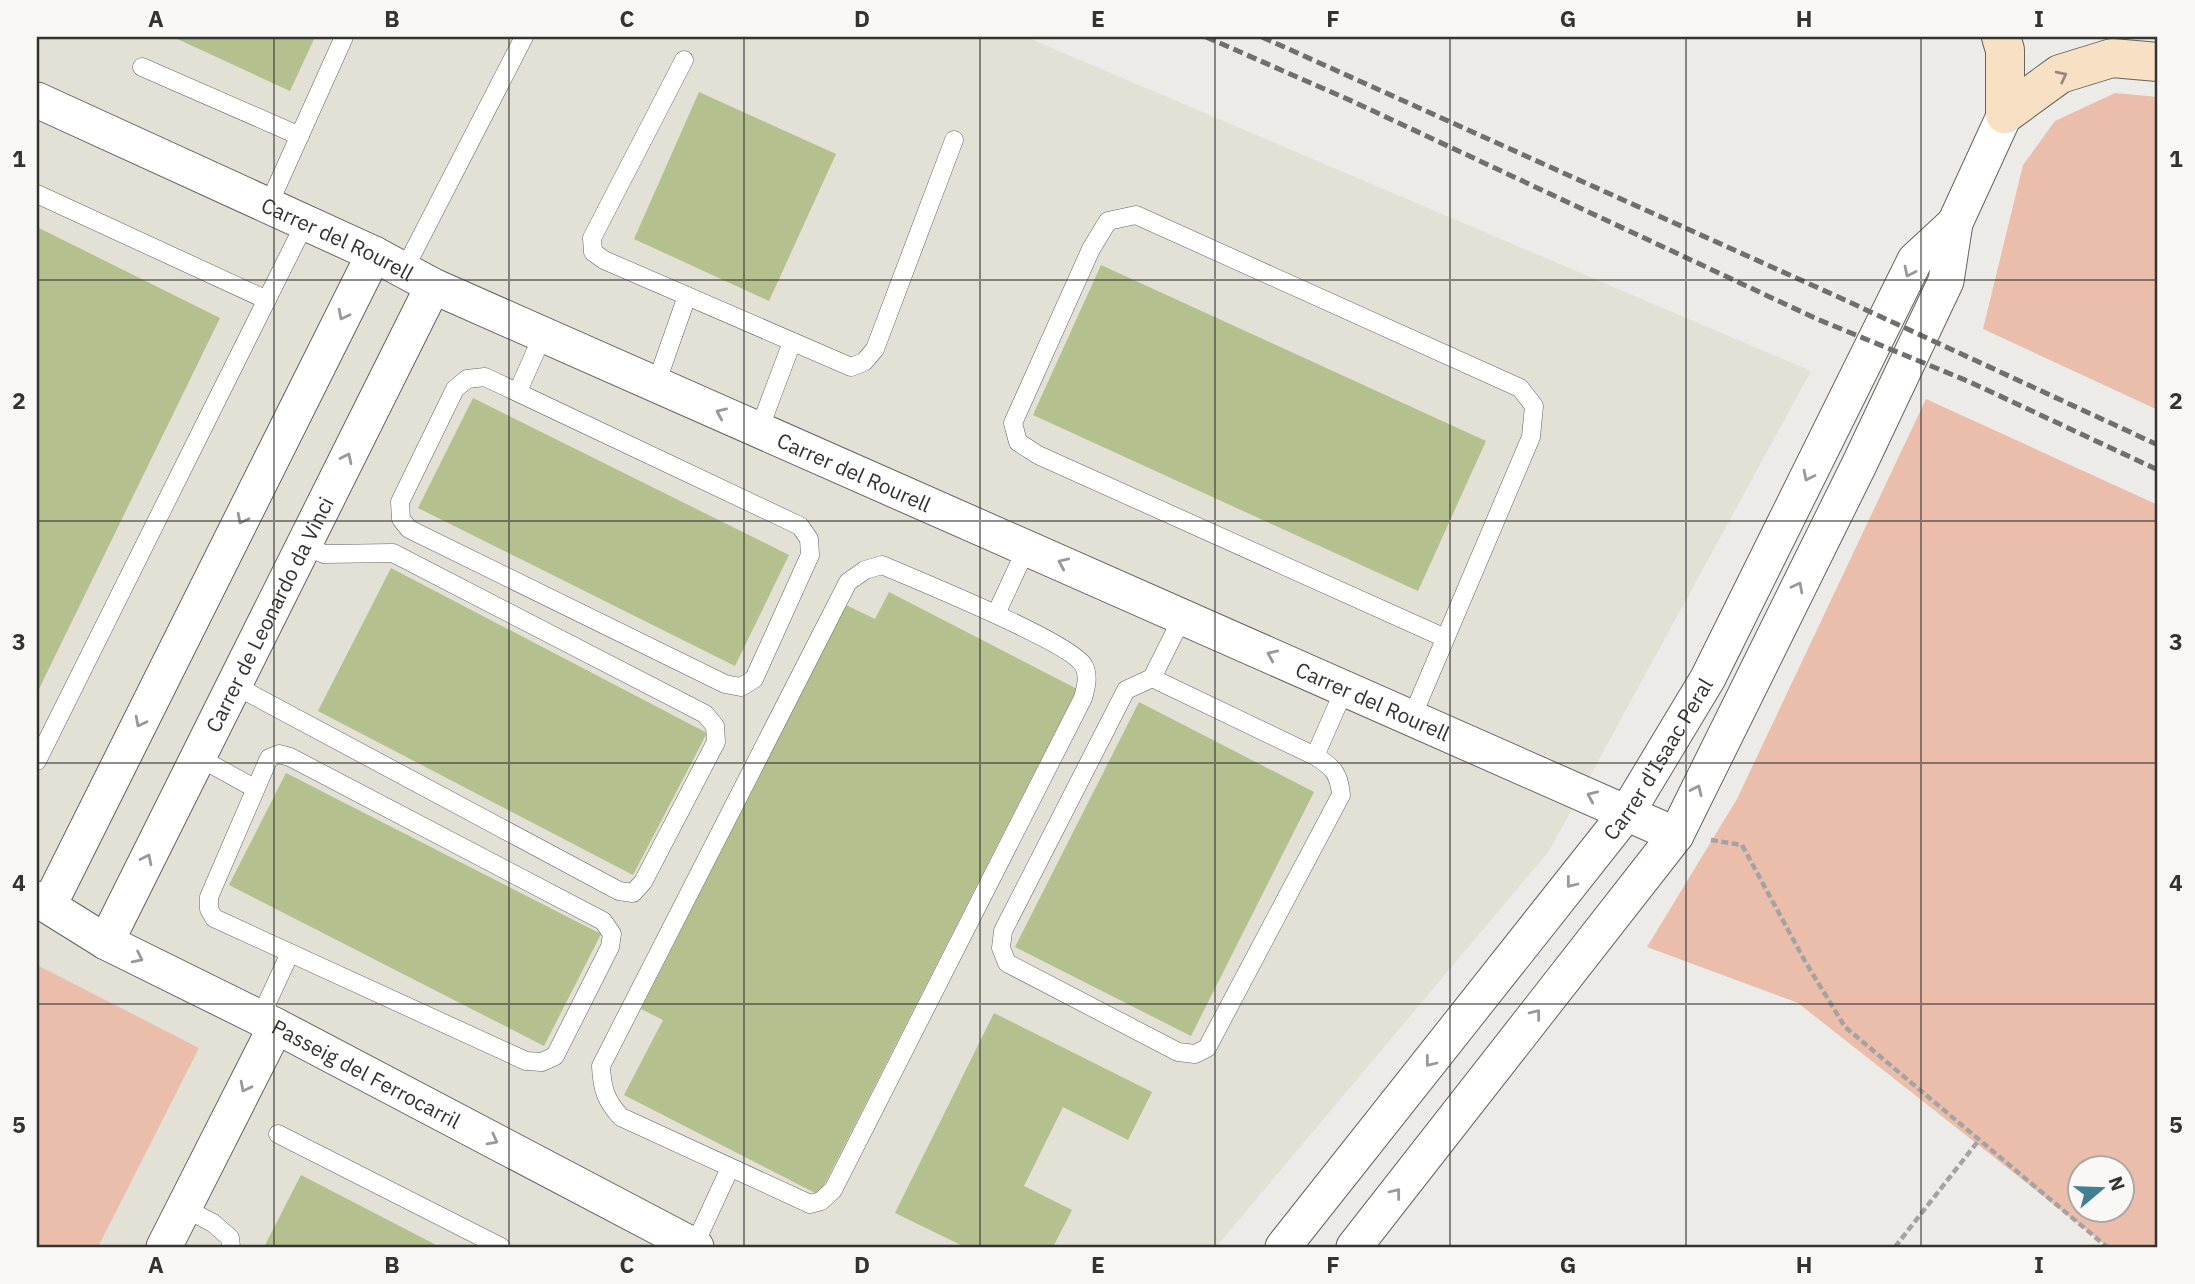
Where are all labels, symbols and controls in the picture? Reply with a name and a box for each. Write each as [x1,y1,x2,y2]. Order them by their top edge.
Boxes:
text: A [148,3,164,33]
text: B [384,3,400,33]
text: C [620,3,635,33]
text: D [854,3,870,33]
text: E [1091,3,1105,33]
text: F [1326,3,1340,33]
text: G [1560,3,1576,33]
text: H [1796,3,1812,33]
text: I [2034,3,2044,33]
one-way arrow [2055,70,2067,84]
text: 1 [12,143,26,173]
text: 1 [2169,143,2183,173]
street label: Carrer del Rourell [257,190,419,287]
one-way arrow [1904,265,1918,277]
one-way arrow [338,308,352,320]
text: 2 [12,385,26,415]
text: 2 [2169,385,2183,415]
one-way arrow [715,407,728,421]
street label: Carrer del Rourell [773,426,936,518]
one-way arrow [339,453,353,465]
one-way arrow [1802,469,1816,481]
street label: Carrer de Leonardo da Vinci [199,492,340,737]
one-way arrow [236,512,250,524]
one-way arrow [1058,557,1071,571]
one-way arrow [1790,581,1803,594]
text: 3 [12,626,26,656]
text: 3 [2169,626,2183,656]
one-way arrow [1266,649,1279,663]
street label: Carrer del Rourell [1291,655,1454,747]
street label: Carrer d'Isaac Peral [1597,672,1719,846]
one-way arrow [134,715,148,727]
one-way arrow [1689,785,1703,798]
one-way arrow [1587,790,1599,804]
one-way arrow [139,854,153,866]
text: 4 [12,867,26,897]
text: 4 [2169,867,2183,897]
one-way arrow [1566,876,1579,888]
one-way arrow [131,949,143,963]
one-way arrow [1528,1009,1541,1022]
street label: Passeig del Ferrocarril [267,1012,466,1135]
one-way arrow [1425,1054,1438,1066]
one-way arrow [239,1079,253,1092]
text: 5 [12,1109,26,1139]
text: 5 [2169,1109,2183,1139]
one-way arrow [486,1132,498,1145]
north arrow [2066,1154,2136,1224]
text: N [2103,1173,2131,1194]
one-way arrow [1388,1189,1401,1201]
text: A [148,1249,164,1279]
text: B [384,1249,400,1279]
text: C [620,1249,635,1279]
text: D [854,1249,870,1279]
text: E [1091,1249,1105,1279]
text: F [1326,1249,1340,1279]
text: G [1560,1249,1576,1279]
text: H [1796,1249,1812,1279]
text: I [2034,1249,2044,1279]

